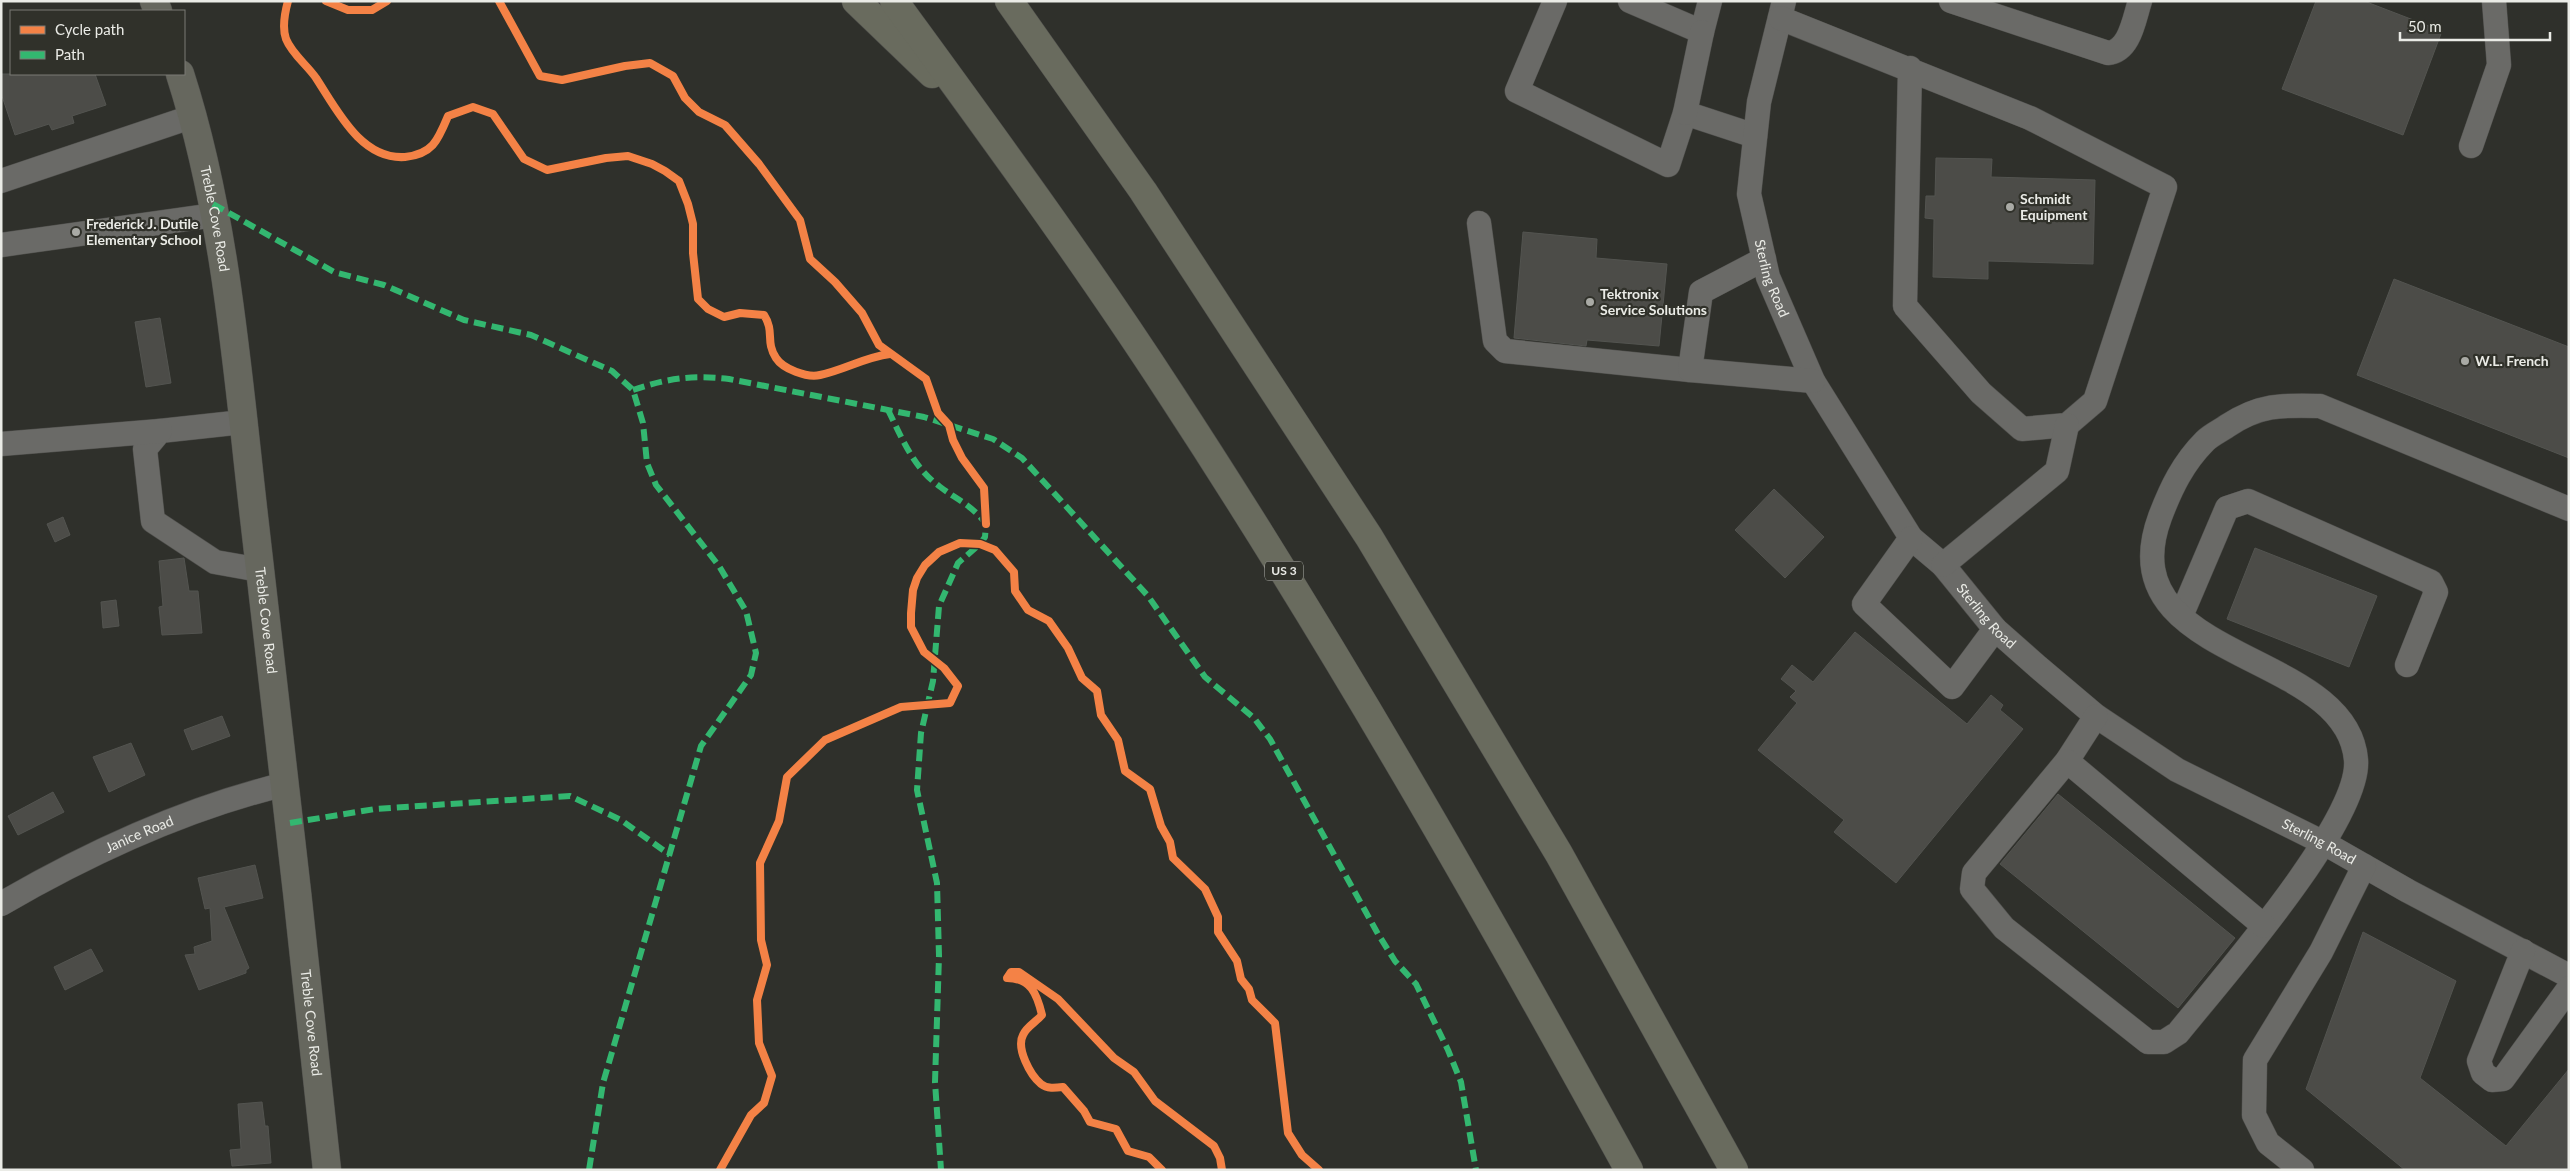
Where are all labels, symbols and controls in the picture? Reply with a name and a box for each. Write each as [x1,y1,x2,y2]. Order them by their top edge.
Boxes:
legend [10,10,185,75]
scale bar [2400,10,2550,42]
text: 50 m [2408,17,2442,35]
text: Cycle path [55,20,124,38]
text: Path [55,45,85,63]
street label: Treble Cove Road [197,164,233,273]
place label: Schmidt Equipment [2020,190,2088,223]
marker: Schmidt Equipment [2004,201,2016,213]
place label: Frederick J. Dutile Elementary School [86,215,202,248]
marker: Frederick J. Dutile Elementary School [70,226,82,238]
street label: Sterling Road [1752,238,1793,320]
place label: Tektronix Service Solutions [1600,285,1707,318]
marker: Tektronix Service Solutions [1584,296,1596,308]
place label: W.L. French [2475,352,2549,369]
marker: W.L. French [2459,355,2471,367]
road number: US 3 [1265,562,1303,580]
street label: Treble Cove Road [252,566,281,675]
street label: Sterling Road [1953,580,2020,652]
street label: Janice Road [102,812,176,856]
street label: Sterling Road [2279,815,2359,867]
street label: Treble Cove Road [298,968,326,1077]

